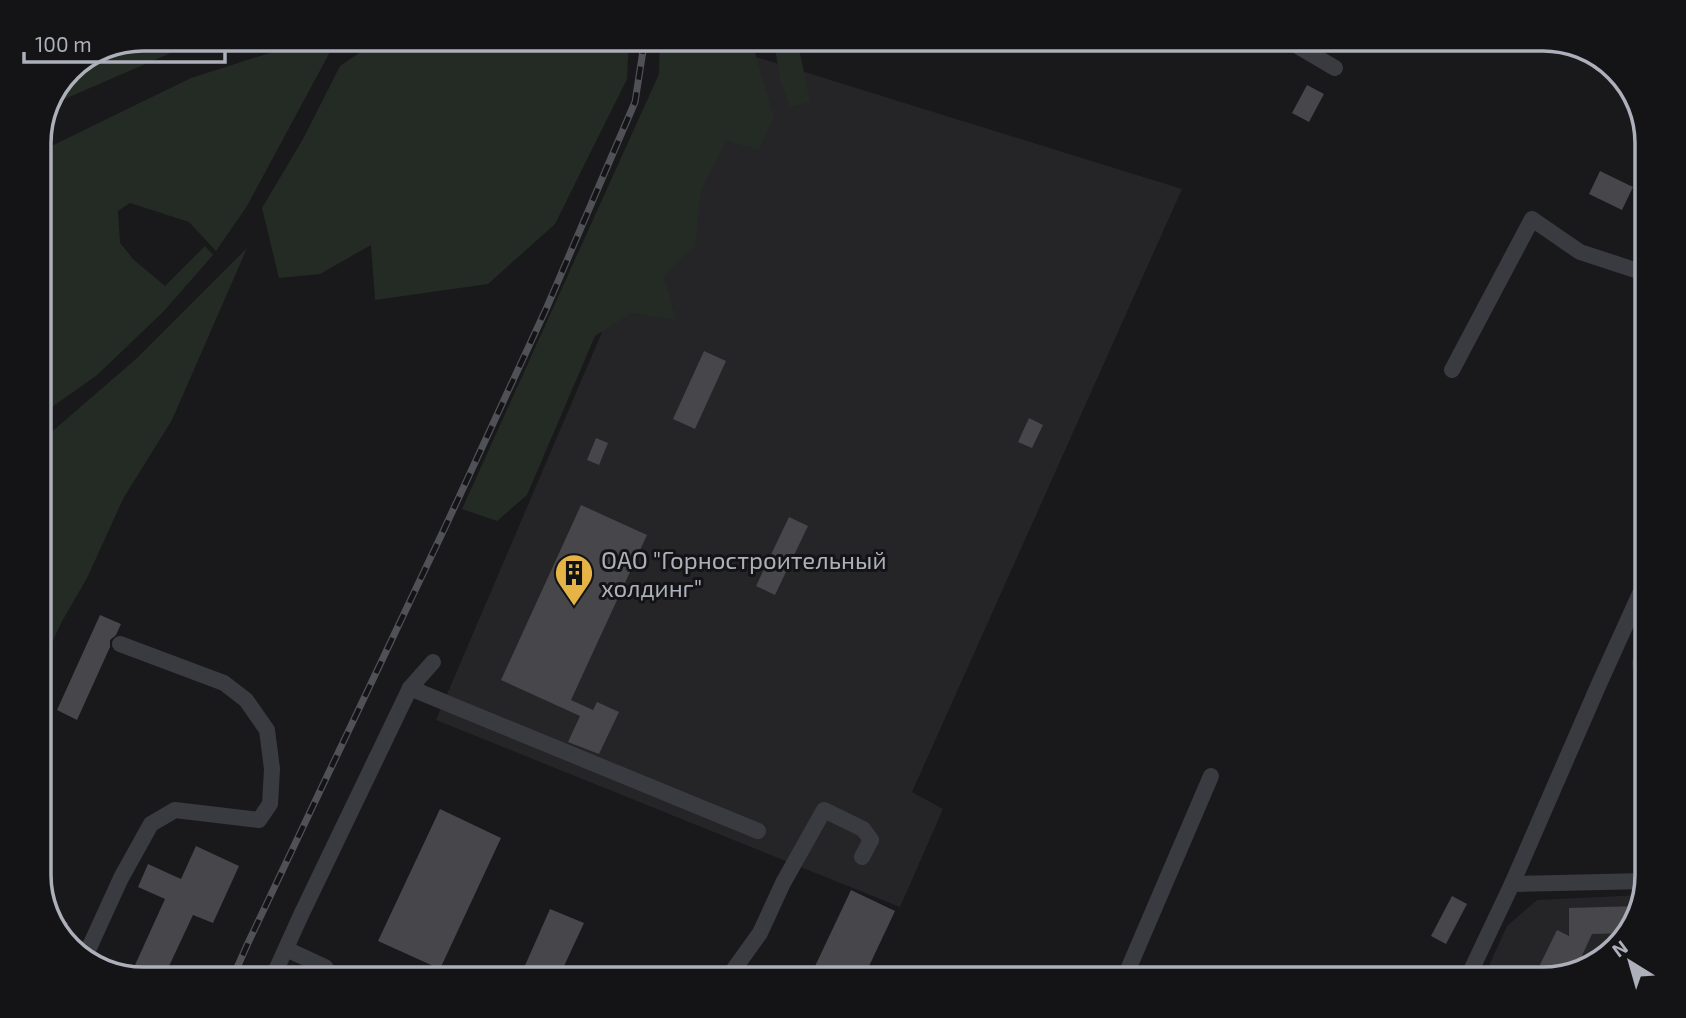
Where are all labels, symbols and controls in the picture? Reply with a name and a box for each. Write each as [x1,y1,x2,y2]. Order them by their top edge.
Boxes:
scale bar [24,21,226,65]
text: 100 m [35,31,92,56]
place label: ОАО "Горностроительный холдинг" [601,545,886,602]
building icon: ОАО "Горностроительный холдинг" [553,552,595,607]
north arrow [1595,927,1665,997]
text: N [1607,935,1632,961]

